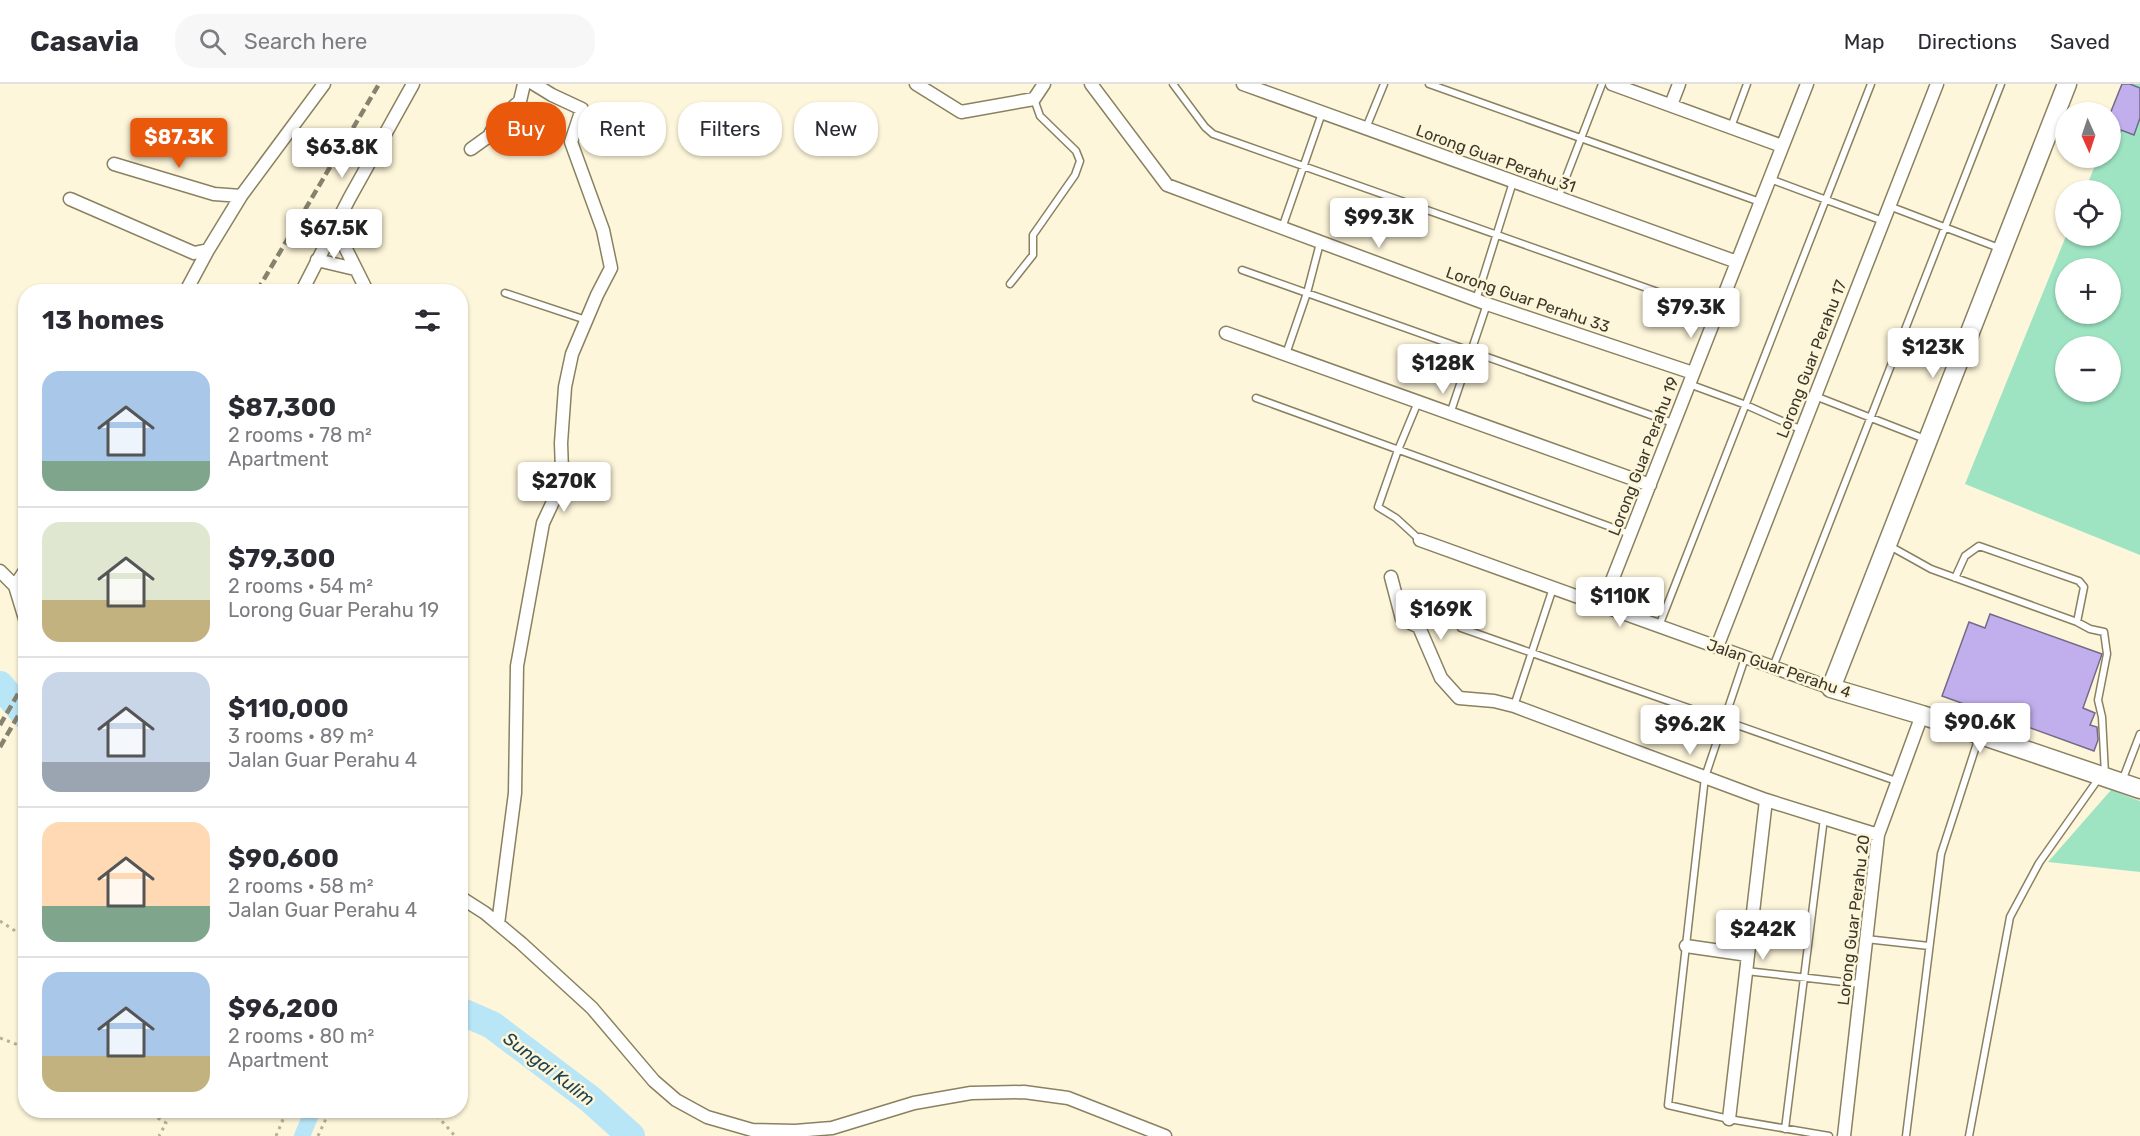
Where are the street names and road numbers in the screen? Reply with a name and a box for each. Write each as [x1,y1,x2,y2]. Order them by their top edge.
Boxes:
street label: Lorong Guar Perahu 31 [1413,121,1578,196]
street label: Lorong Guar Perahu 33 [1444,263,1612,336]
street label: Lorong Guar Perahu 17 [1773,278,1850,441]
street label: Lorong Guar Perahu 19 [1604,374,1683,538]
street label: Jalan Guar Perahu 4 [1704,635,1854,702]
street label: Lorong Guar Perahu 20 [1834,834,1873,1007]

